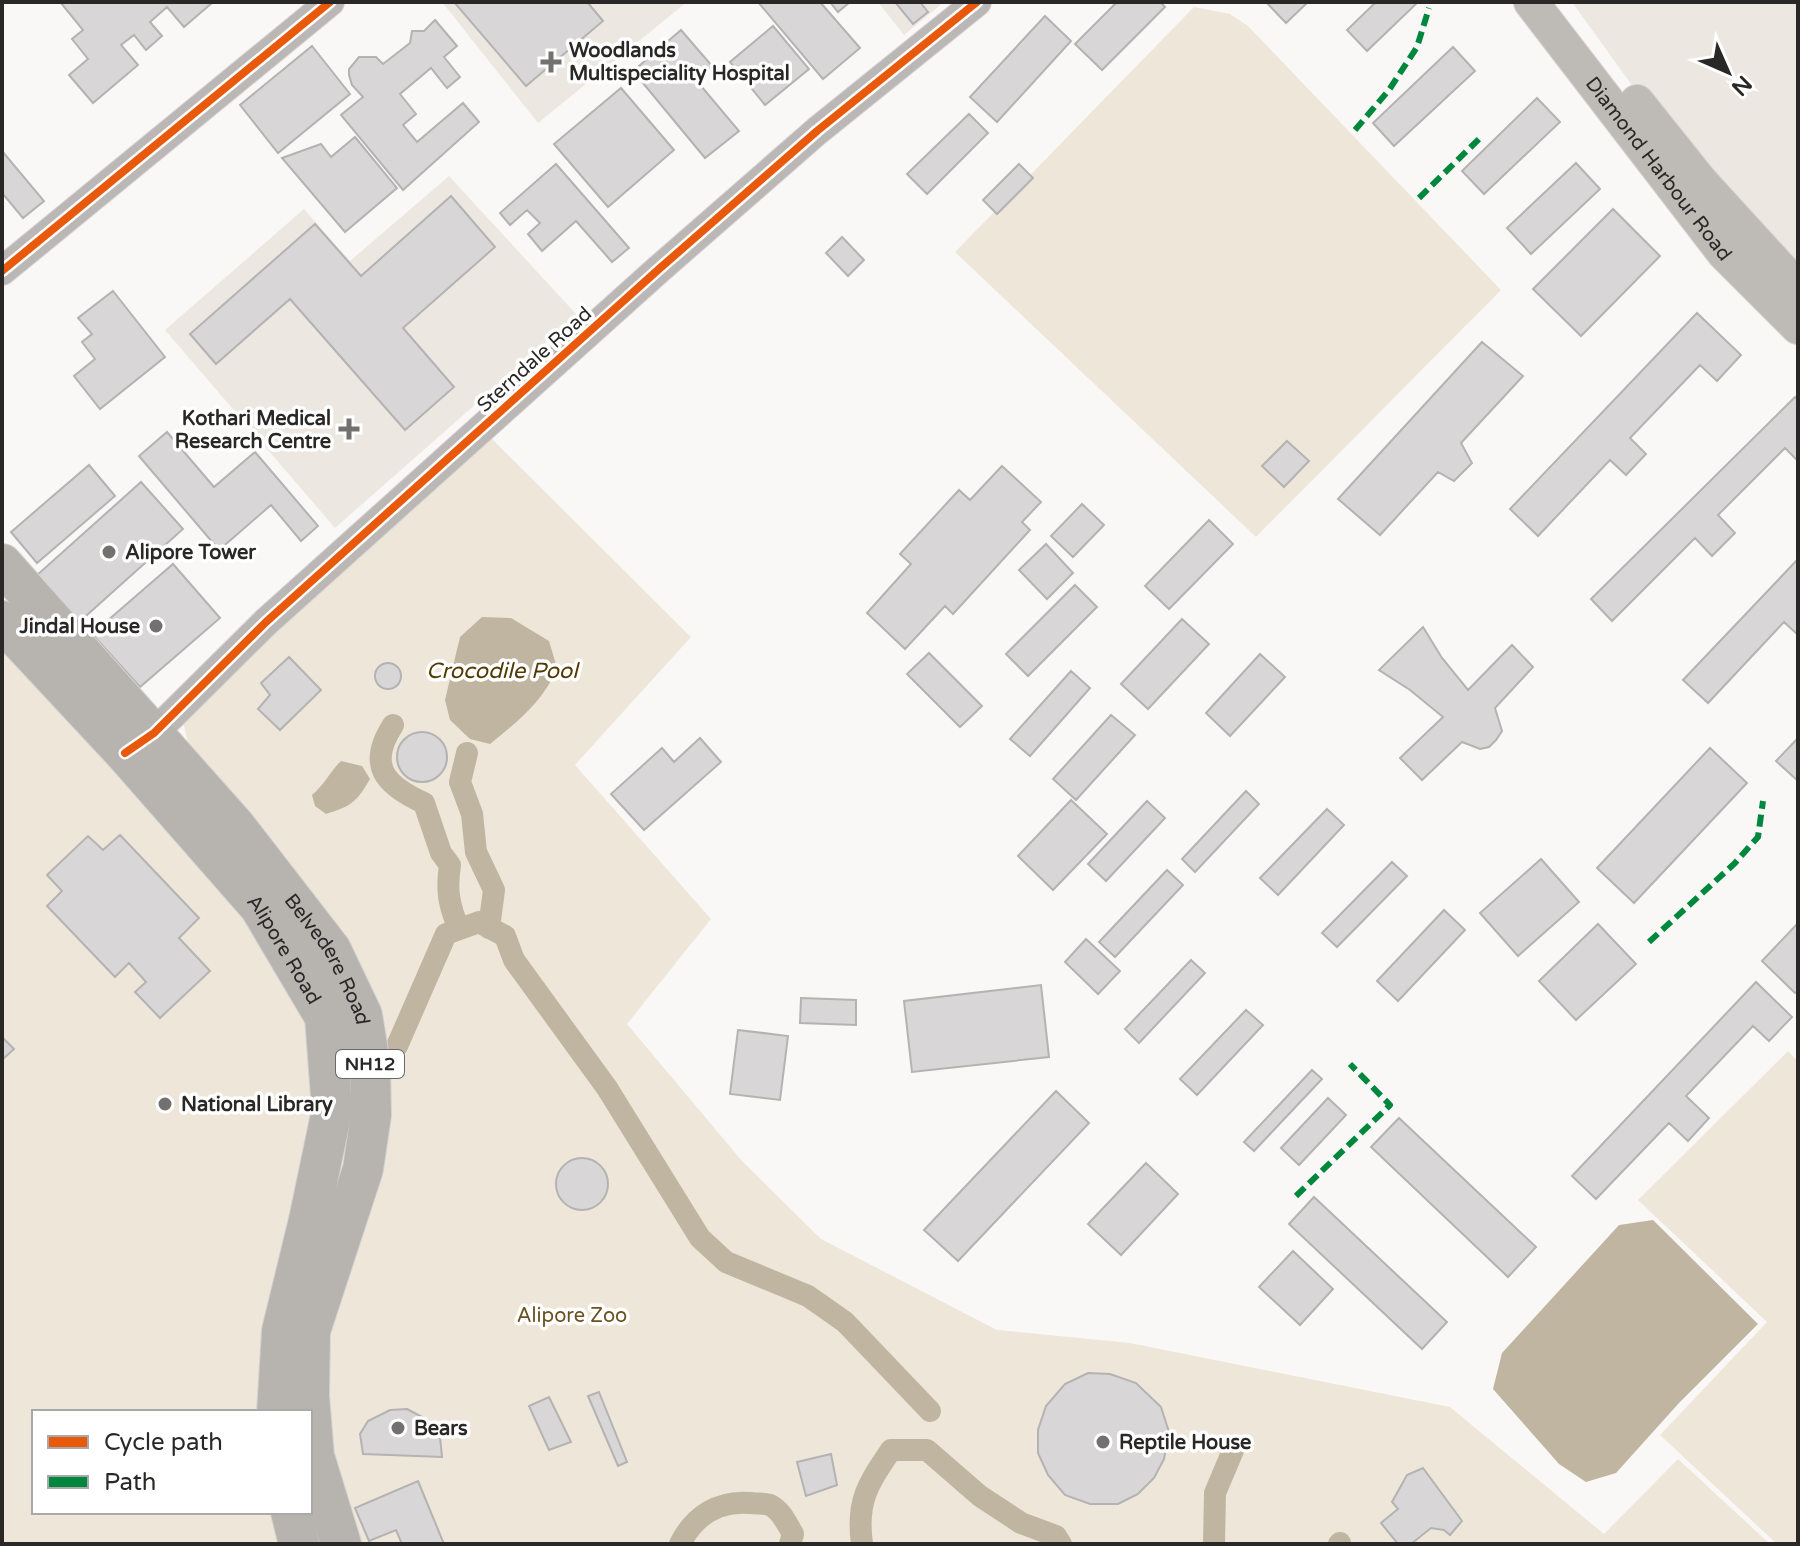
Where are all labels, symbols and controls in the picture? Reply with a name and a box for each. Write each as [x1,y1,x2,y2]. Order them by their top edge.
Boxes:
north arrow [1688,32,1768,112]
place label: Woodlands Multispeciality Hospital [569,39,790,86]
marker: Woodlands Multispeciality Hospital [540,51,562,73]
text: N [1726,70,1757,101]
street label: Diamond Harbour Road [1580,72,1737,266]
street label: Sterndale Road [472,302,597,418]
place label: Kothari Medical Research Centre [175,407,331,454]
marker: Kothari Medical Research Centre [338,418,360,440]
place label: Alipore Tower [125,541,256,565]
marker: Alipore Tower [100,543,118,561]
place label: Jindal House [18,615,140,639]
marker: Jindal House [147,617,165,635]
water label: Crocodile Pool [426,658,580,684]
street label: Belvedere Road [279,889,374,1027]
street label: Alipore Road [242,890,326,1009]
road number: NH12 [336,1050,404,1078]
place label: National Library [181,1093,333,1117]
marker: National Library [156,1095,174,1113]
park label: Alipore Zoo [517,1304,627,1328]
legend [32,1410,312,1514]
place label: Bears [414,1417,468,1441]
marker: Bears [389,1419,407,1437]
text: Cycle path [104,1428,223,1457]
place label: Reptile House [1119,1431,1251,1455]
marker: Reptile House [1094,1433,1112,1451]
text: Path [104,1468,157,1497]

